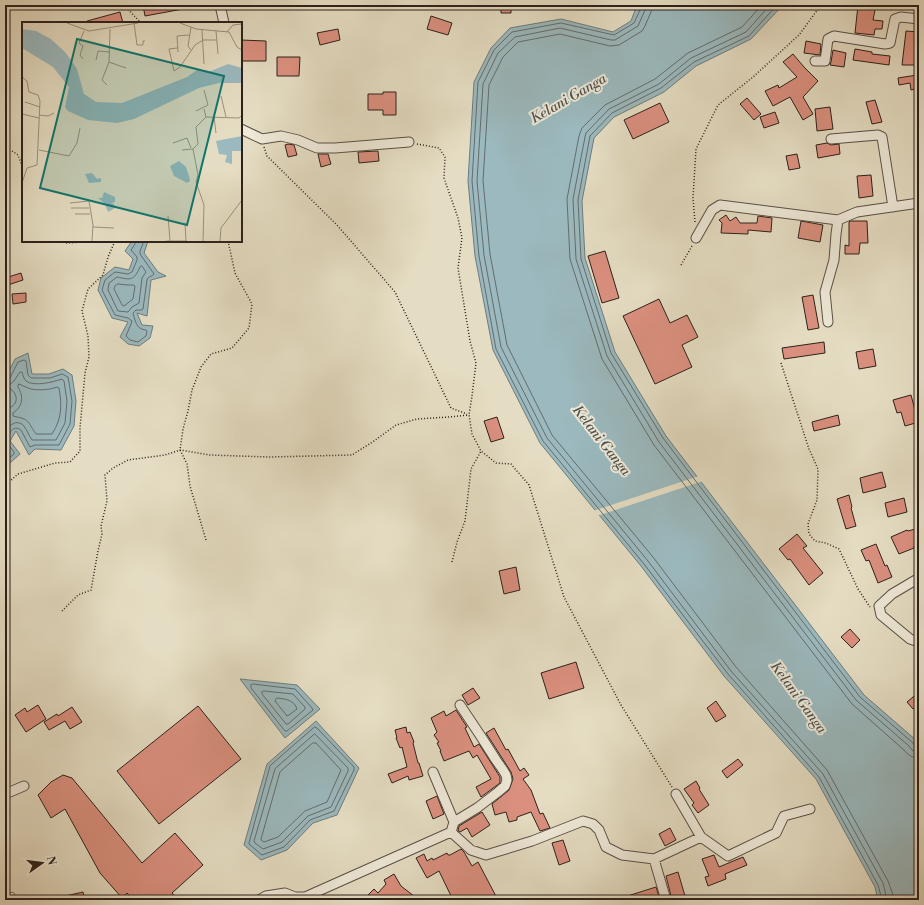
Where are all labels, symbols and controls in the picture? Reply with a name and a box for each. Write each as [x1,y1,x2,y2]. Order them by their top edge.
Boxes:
inset map [22,22,242,242]
water label: Kelani Ganga [527,70,610,128]
water label: Kelani Ganga [568,402,635,480]
water label: Kelani Ganga [766,658,831,737]
north arrow [22,843,62,883]
text: N [43,855,59,867]

